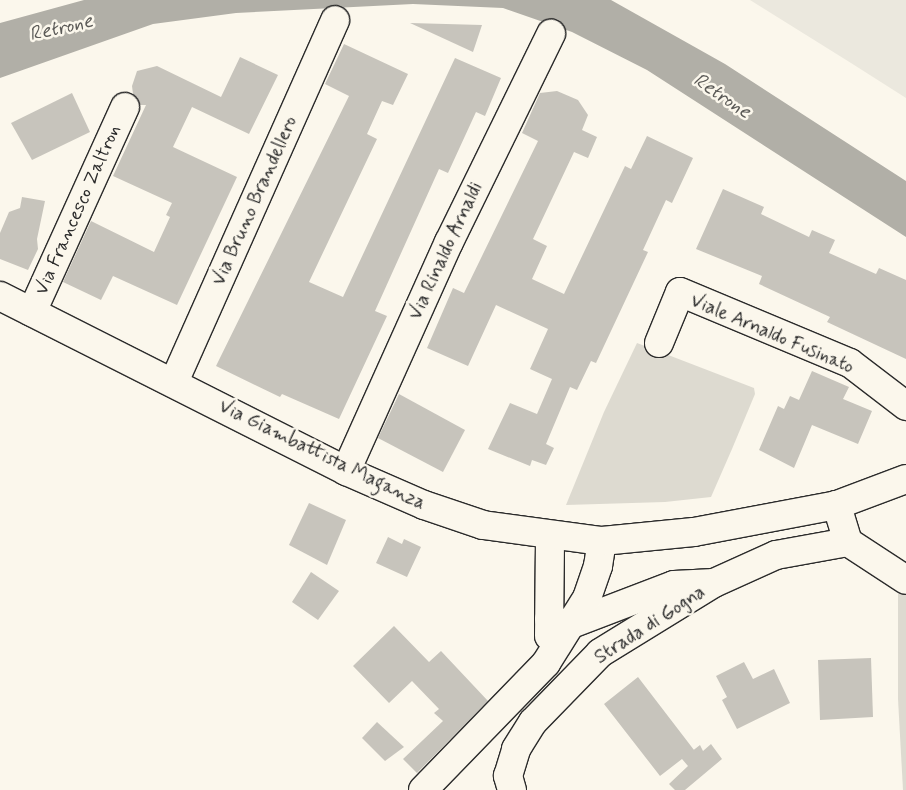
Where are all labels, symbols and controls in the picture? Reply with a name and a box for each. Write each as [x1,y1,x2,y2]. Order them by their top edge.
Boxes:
water label: Retrone [27,9,95,47]
water label: Retrone [689,68,755,124]
street label: Via Bruno Brandellero [208,113,302,289]
street label: Via Francesco Zaltron [31,123,125,297]
street label: Via Rinaldo Arnaldi [405,180,487,322]
street label: Viale Arnaldo Fusinato [683,287,861,381]
street label: Via Giambattista Maganza [215,395,429,515]
street label: Strada di Gogna [589,580,711,670]

